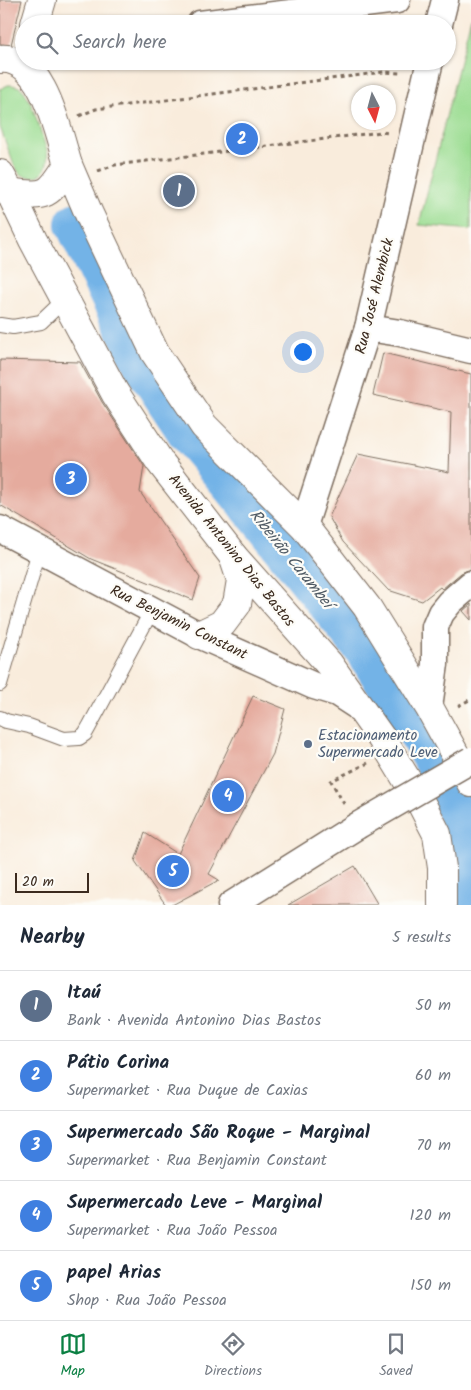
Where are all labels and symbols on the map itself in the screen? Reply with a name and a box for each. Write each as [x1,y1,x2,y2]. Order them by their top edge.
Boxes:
north arrow [351,85,396,130]
pin: 2 [226,120,258,158]
pin: 1 [163,172,195,210]
street label: Rua José Alembick [349,235,401,357]
your location [290,339,316,365]
pin: 3 [55,460,87,498]
street label: Avenida Antonino Dias Bastos [162,469,301,633]
water label: Ribeirão Carambeí [243,504,342,618]
street label: Rua Benjamin Constant [106,579,252,667]
place label: Estacionamento Supermercado Leve [318,724,438,765]
marker: Estacionamento Supermercado Leve [302,738,314,750]
pin: 4 [212,777,244,815]
pin: 5 [157,852,189,890]
scale bar [15,870,89,893]

